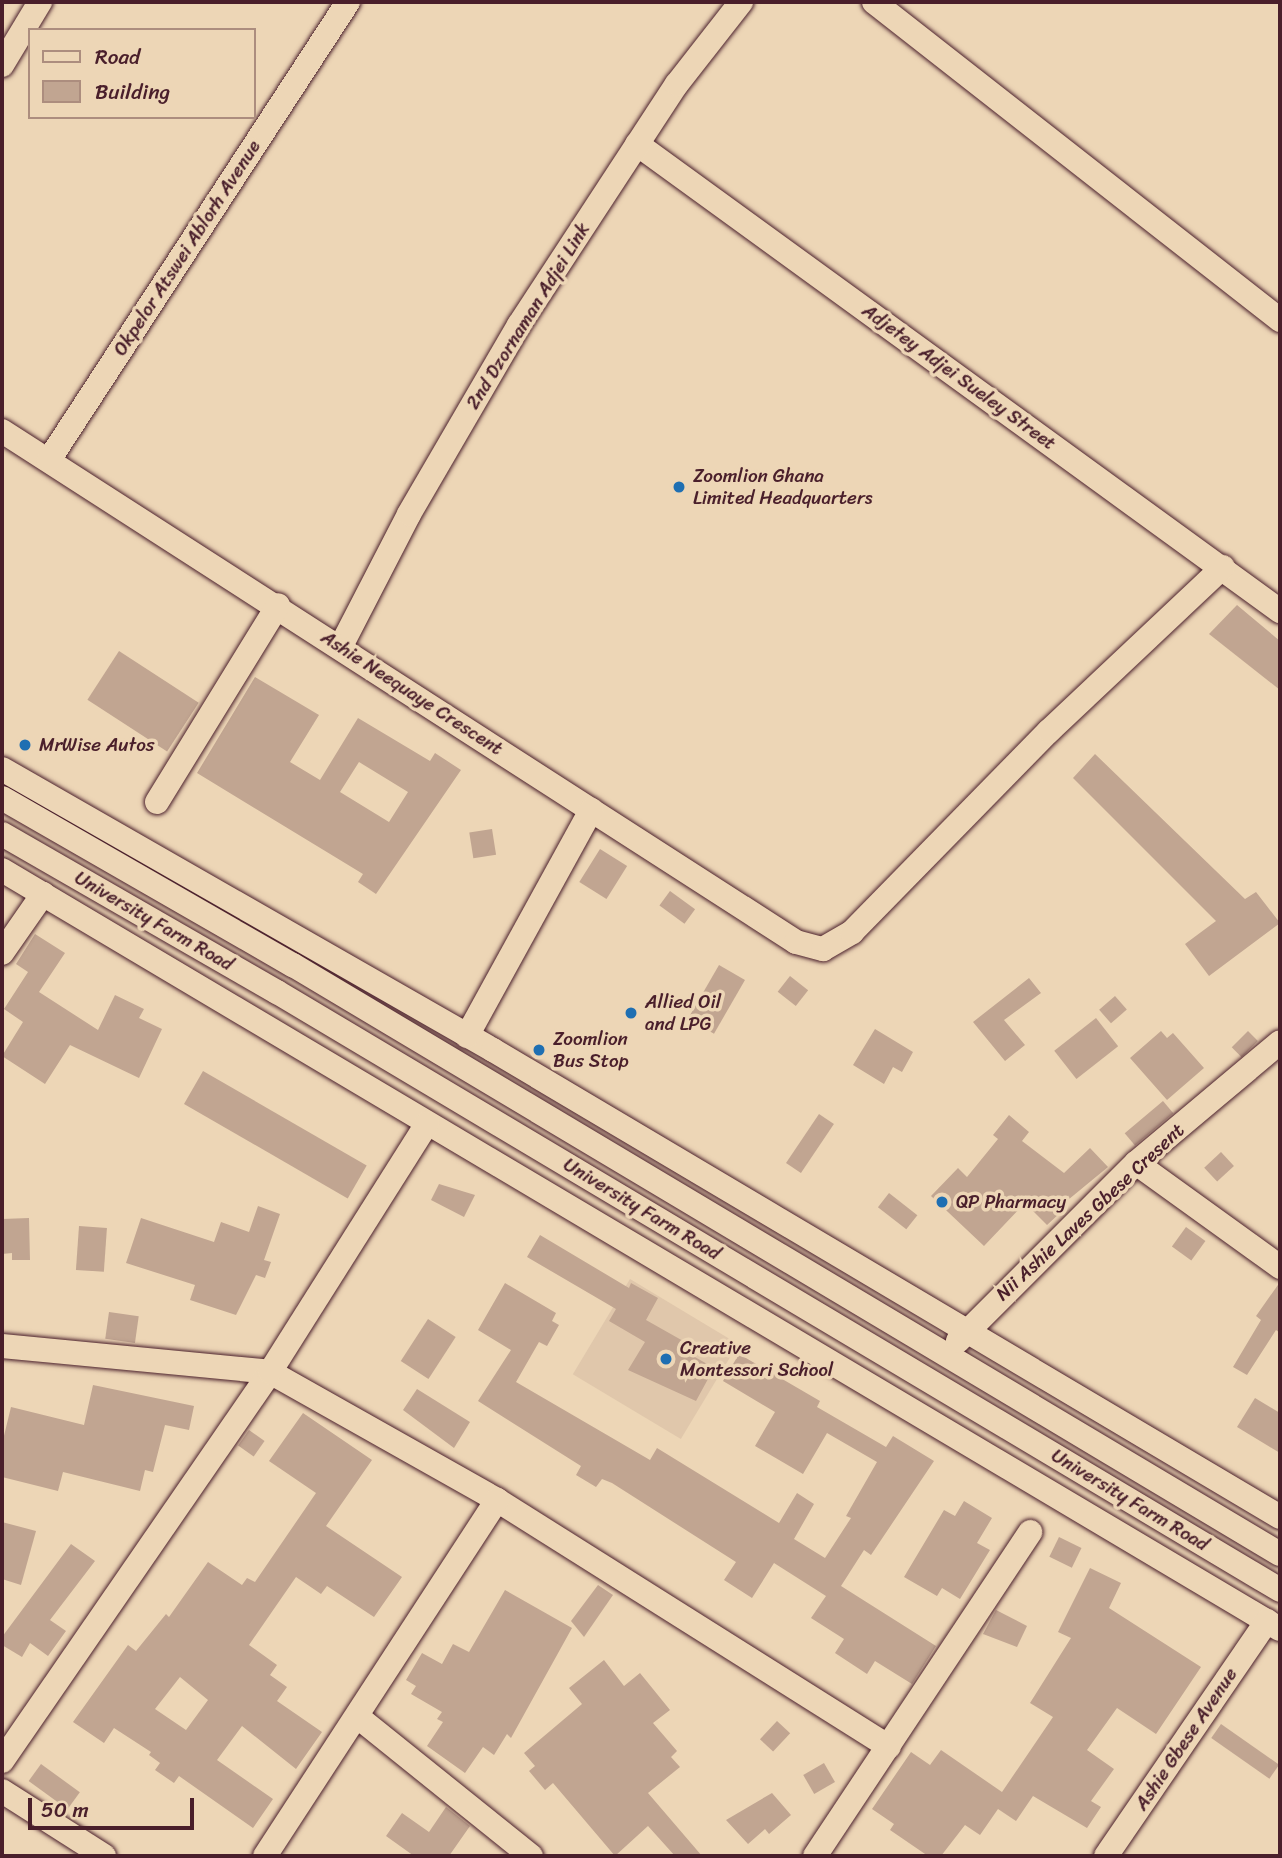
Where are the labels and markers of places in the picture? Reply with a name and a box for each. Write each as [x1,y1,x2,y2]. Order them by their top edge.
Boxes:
place label: Zoomlion Ghana Limited Headquarters [693,465,872,509]
marker: Zoomlion Ghana Limited Headquarters [671,479,687,495]
place label: MrWise Autos [39,734,155,756]
marker: MrWise Autos [17,737,33,753]
place label: Allied Oil and LPG [645,991,721,1035]
marker: Allied Oil and LPG [623,1005,639,1021]
place label: Zoomlion Bus Stop [553,1028,629,1072]
marker: Zoomlion Bus Stop [531,1042,547,1058]
place label: QP Pharmacy [956,1191,1067,1213]
marker: QP Pharmacy [934,1194,950,1210]
place label: Creative Montessori School [680,1337,833,1381]
marker: Creative Montessori School [658,1351,674,1367]

